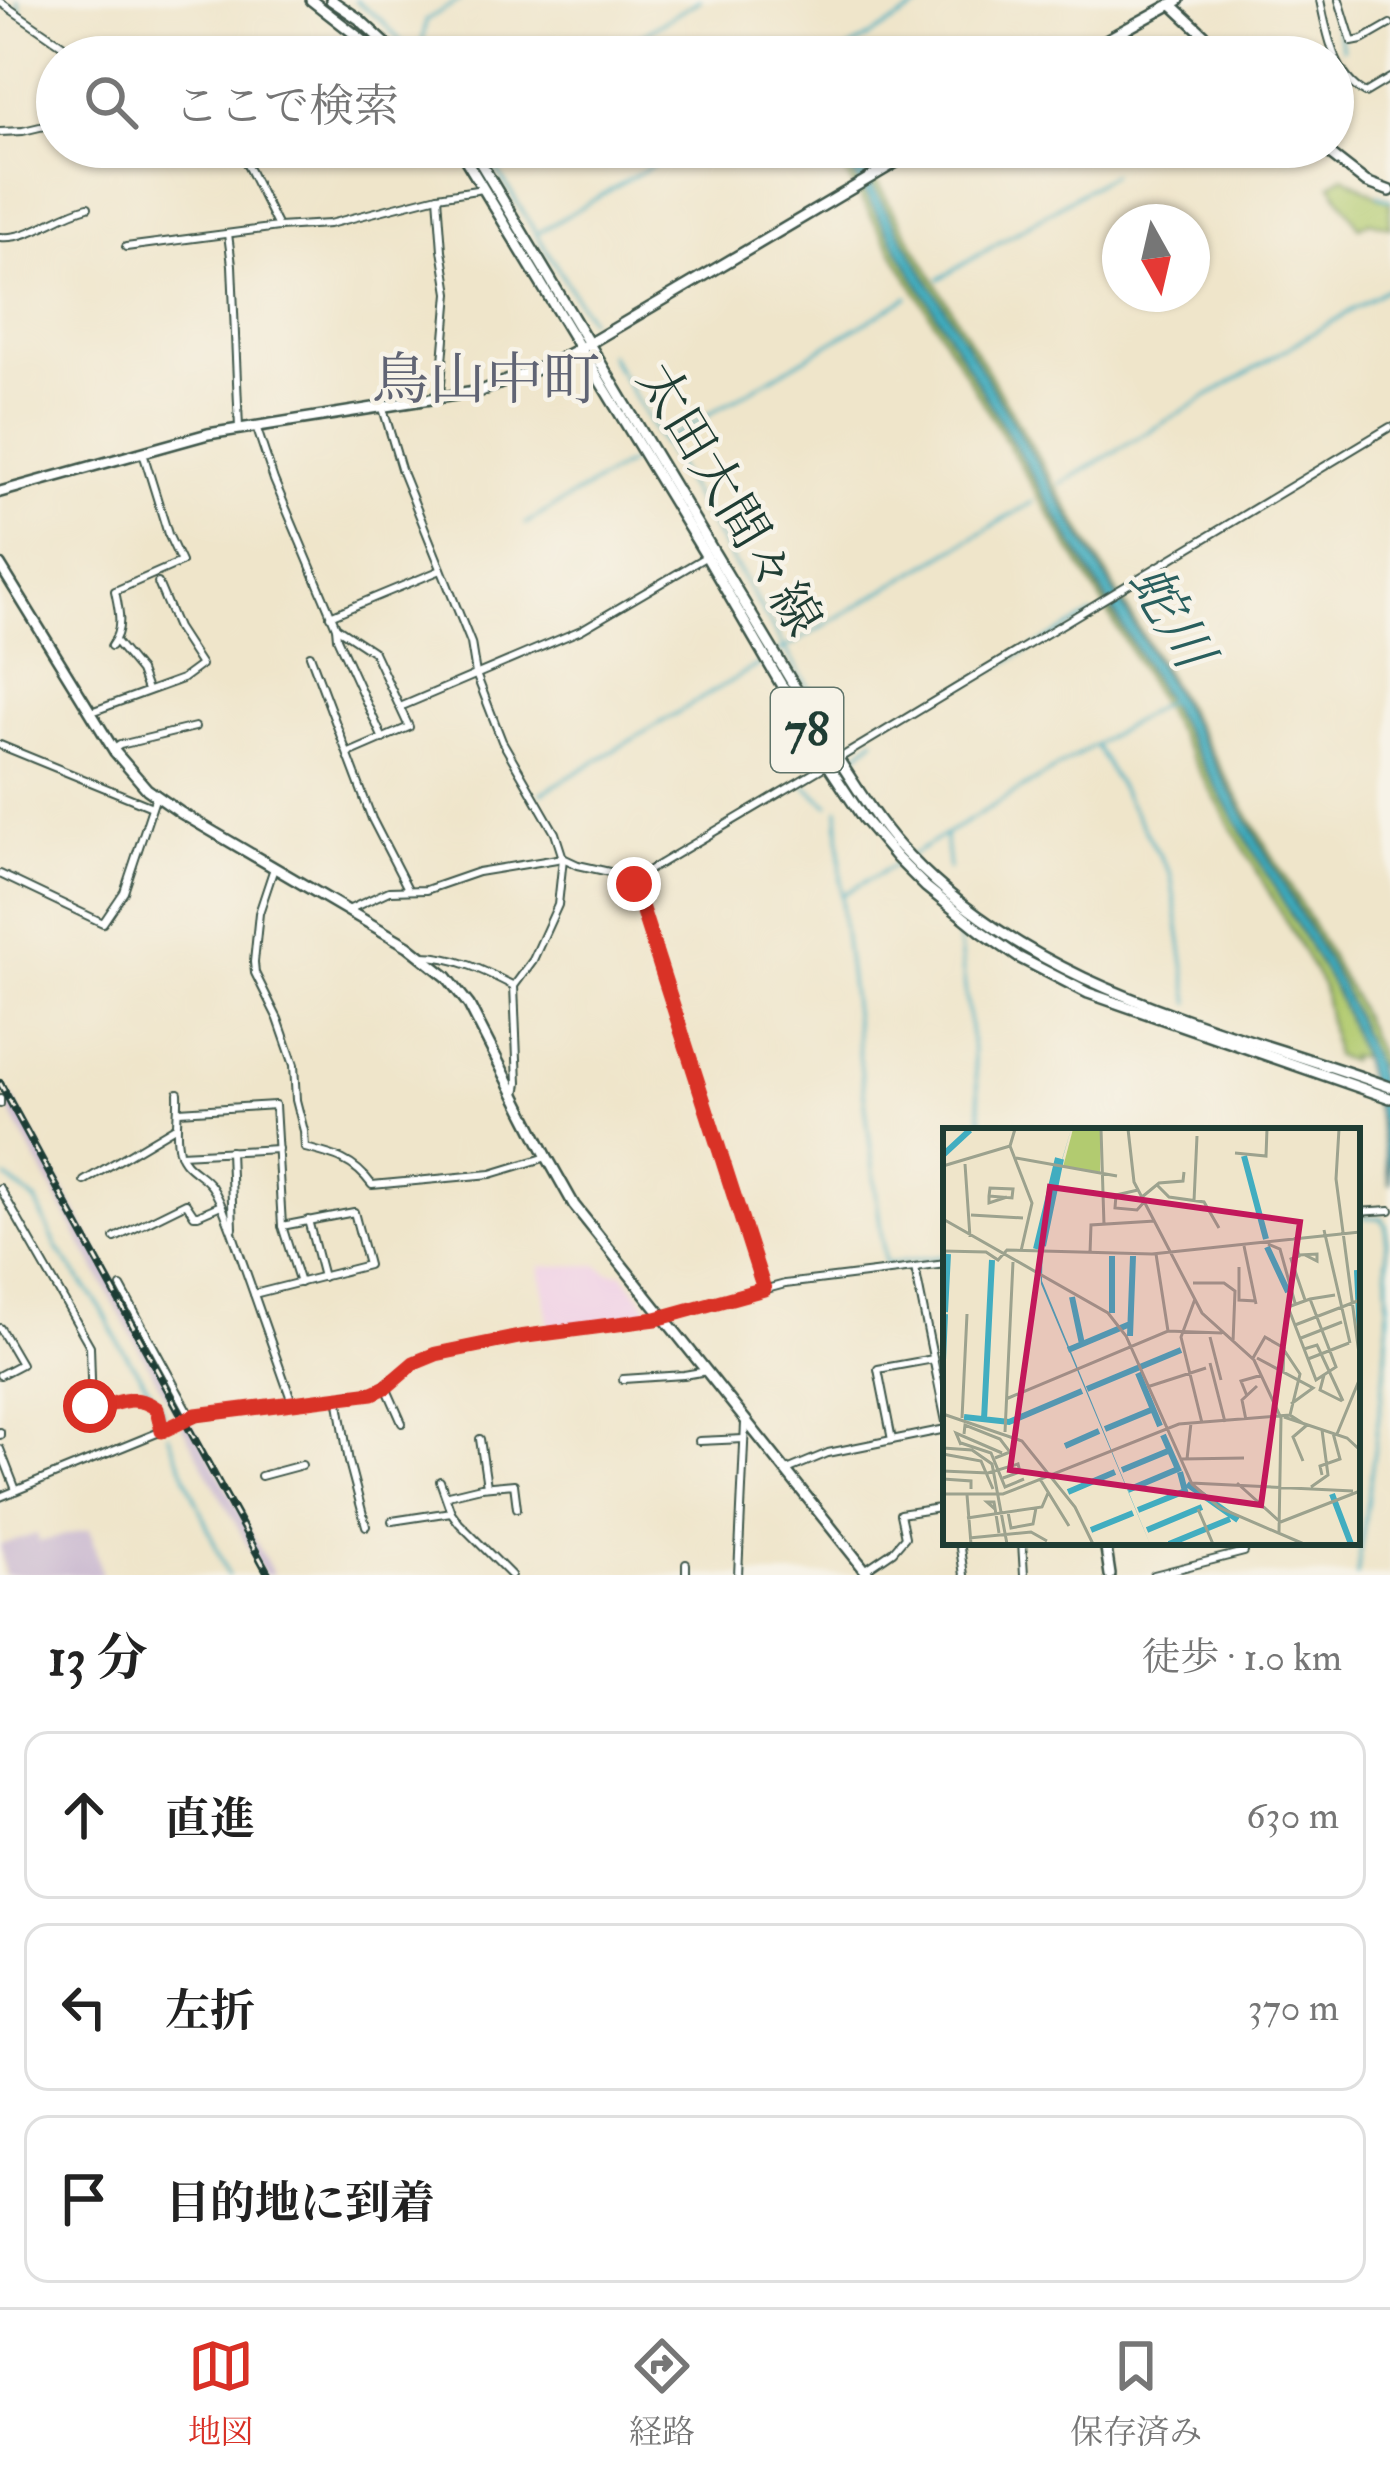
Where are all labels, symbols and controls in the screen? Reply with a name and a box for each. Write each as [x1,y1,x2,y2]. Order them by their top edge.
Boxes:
search box [36,36,1354,168]
icon: search [78,69,144,135]
text: ここで検索 [174,79,399,135]
north arrow [1102,204,1210,312]
district label: 鳥山中町 [372,345,600,417]
street label: 太田大間々線 [623,352,835,648]
water label: 蛇川 [1113,553,1230,685]
road number: 78 [771,688,843,772]
route end [607,857,661,911]
inset map [943,1128,1360,1545]
route start [63,1379,117,1433]
text: 13 分 [48,1627,148,1691]
text: 徒歩 · 1.0 km [1141,1633,1342,1682]
icon: ahead [51,1782,117,1848]
text: 630 m [1246,1791,1339,1840]
text: 直進 [165,1792,255,1848]
icon: left [51,1974,117,2040]
text: 370 m [1248,1983,1339,2032]
text: 左折 [165,1984,255,2040]
icon: arrive [51,2166,117,2232]
text: 目的地に到着 [165,2176,435,2232]
tab: 地図 [188,2333,254,2453]
tab: 経路 [629,2333,695,2453]
tab: 保存済み [1070,2333,1202,2453]

